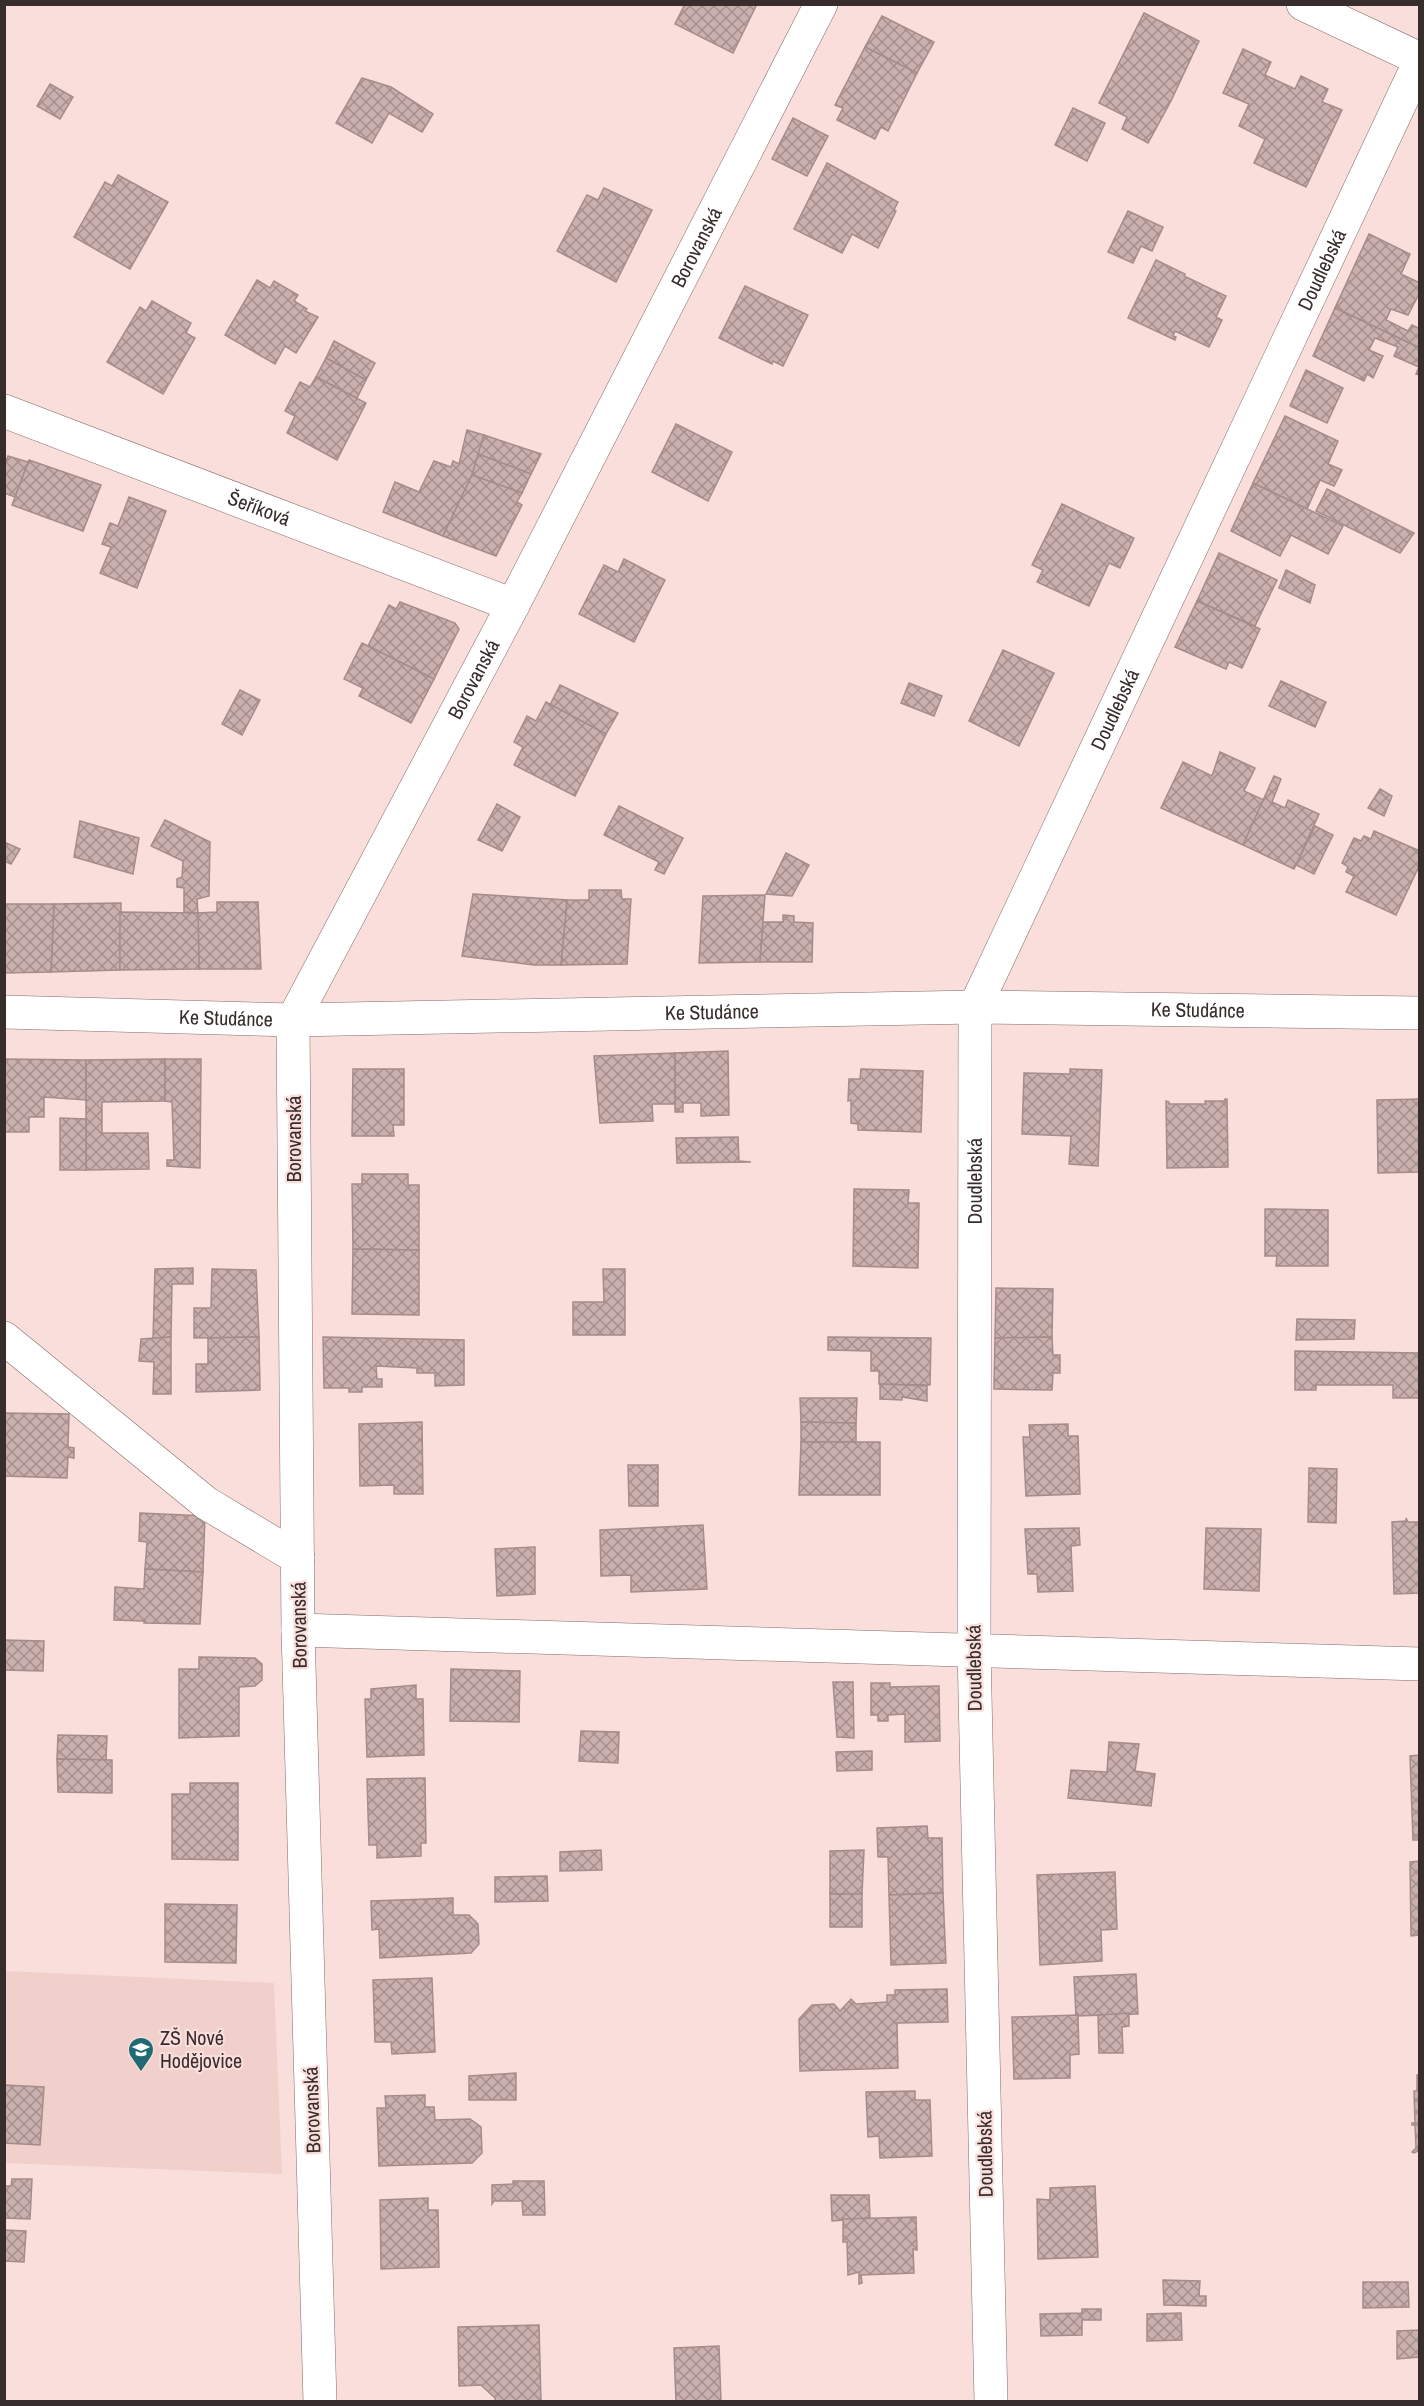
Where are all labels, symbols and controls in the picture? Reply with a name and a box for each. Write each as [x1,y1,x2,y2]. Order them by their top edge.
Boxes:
street label: Borovanská [664,202,728,292]
street label: Doudlebská [1291,225,1352,314]
street label: Šeříková [224,484,294,532]
street label: Borovanská [441,634,505,724]
street label: Doudlebská [1084,664,1145,754]
street label: Ke Studánce [1151,995,1245,1024]
street label: Ke Studánce [665,997,759,1026]
street label: Ke Studánce [179,1003,273,1032]
street label: Borovanská [280,1096,307,1182]
street label: Doudlebská [961,1138,988,1225]
street label: Borovanská [284,1581,313,1669]
street label: Doudlebská [959,1624,988,1712]
place label: ZŠ Nové Hodějovice [160,2024,242,2074]
school or university icon: ZŠ Nové Hodějovice [126,2035,156,2073]
street label: Borovanská [296,2066,327,2154]
street label: Doudlebská [970,2110,999,2198]

